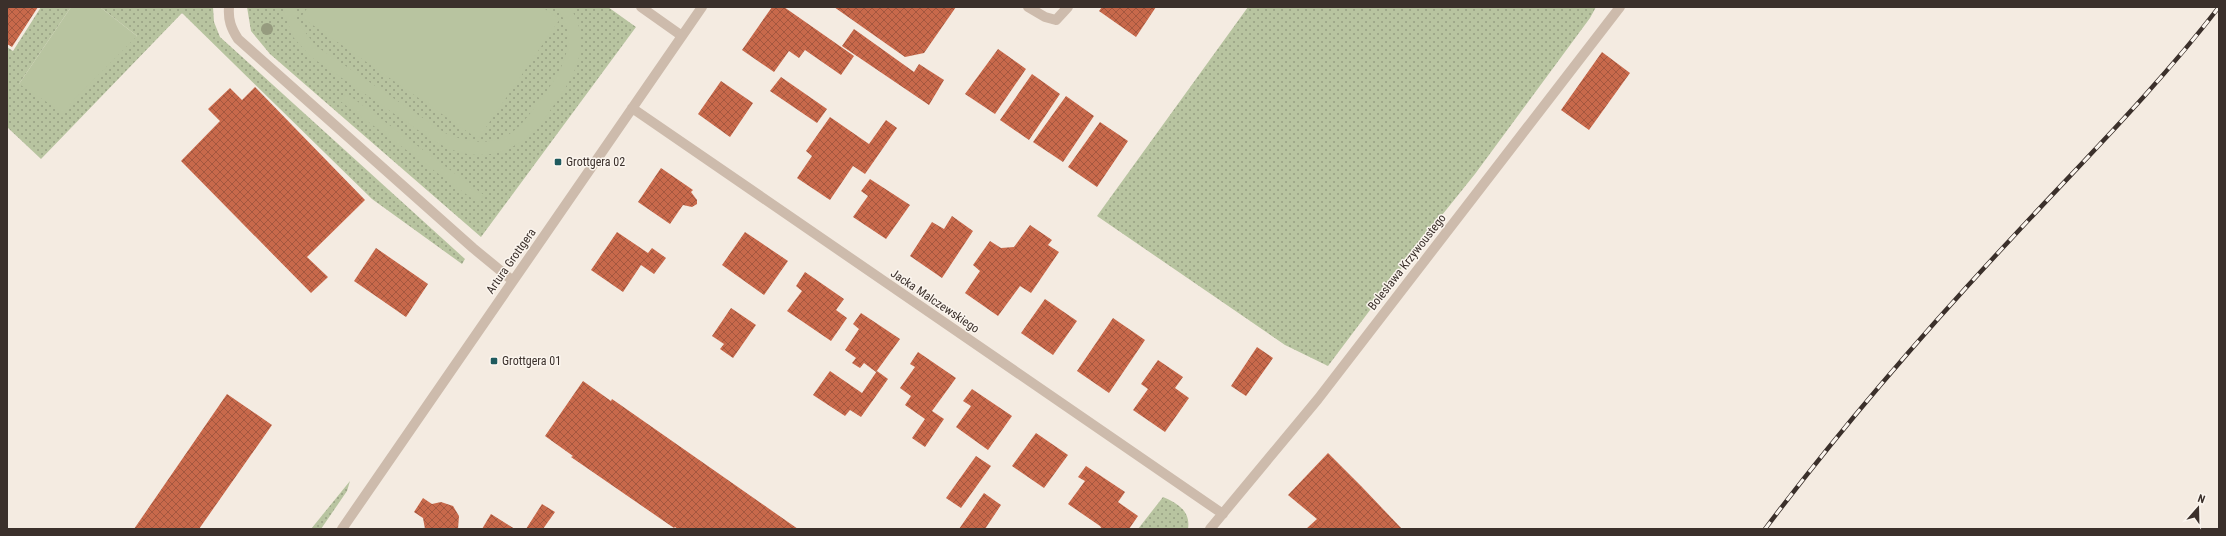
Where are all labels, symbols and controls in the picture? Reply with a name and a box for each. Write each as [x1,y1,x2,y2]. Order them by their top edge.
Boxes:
place label: Grottgera 02 [566,155,625,169]
marker: Grottgera 02 [553,157,563,167]
street label: Bolesława Krzywoustego [1365,211,1449,313]
street label: Artura Grottgera [483,225,539,296]
street label: Jacka Malczewskiego [888,266,982,336]
place label: Grottgera 01 [502,354,561,368]
marker: Grottgera 01 [489,356,499,366]
north arrow [2178,488,2218,528]
text: N [2196,492,2207,506]

